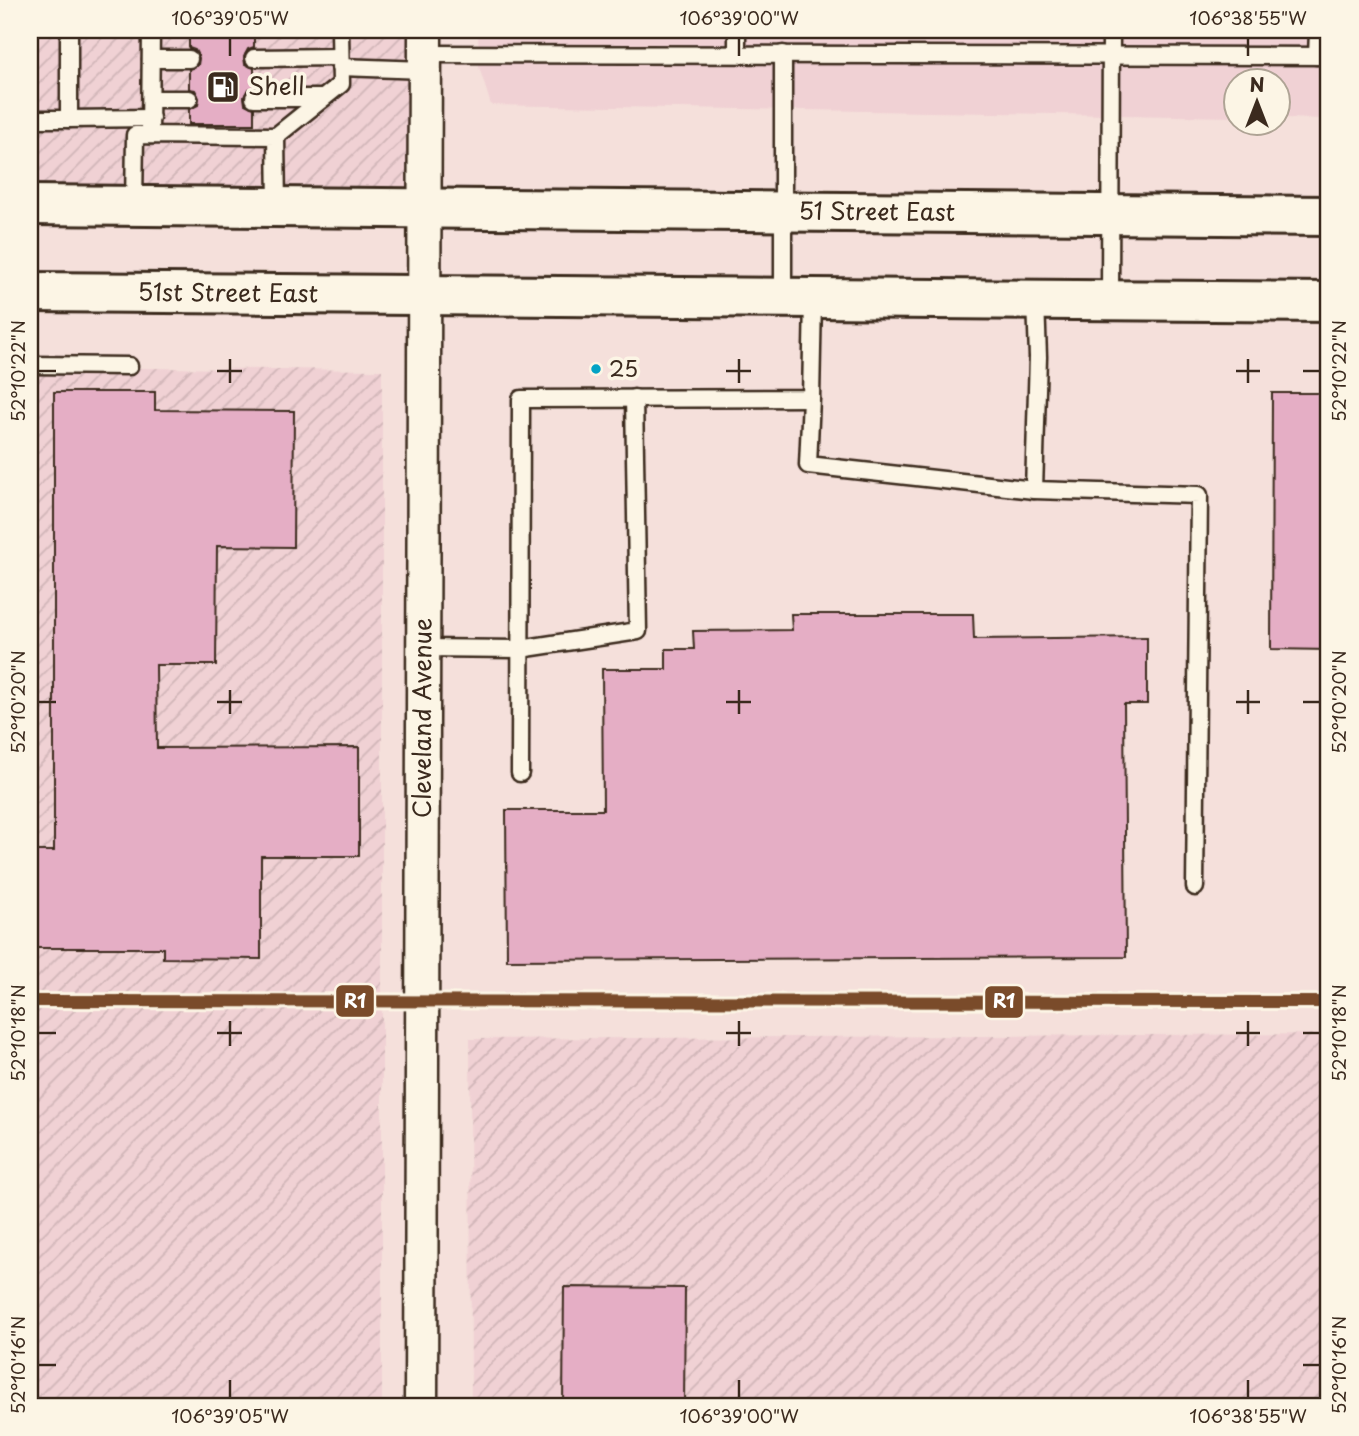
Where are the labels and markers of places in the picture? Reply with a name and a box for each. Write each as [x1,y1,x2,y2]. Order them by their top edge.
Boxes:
place label: Shell [248,67,305,103]
fuel station icon: Shell [204,68,242,106]
place label: 25 [609,351,638,384]
marker: 25 [589,362,603,376]

